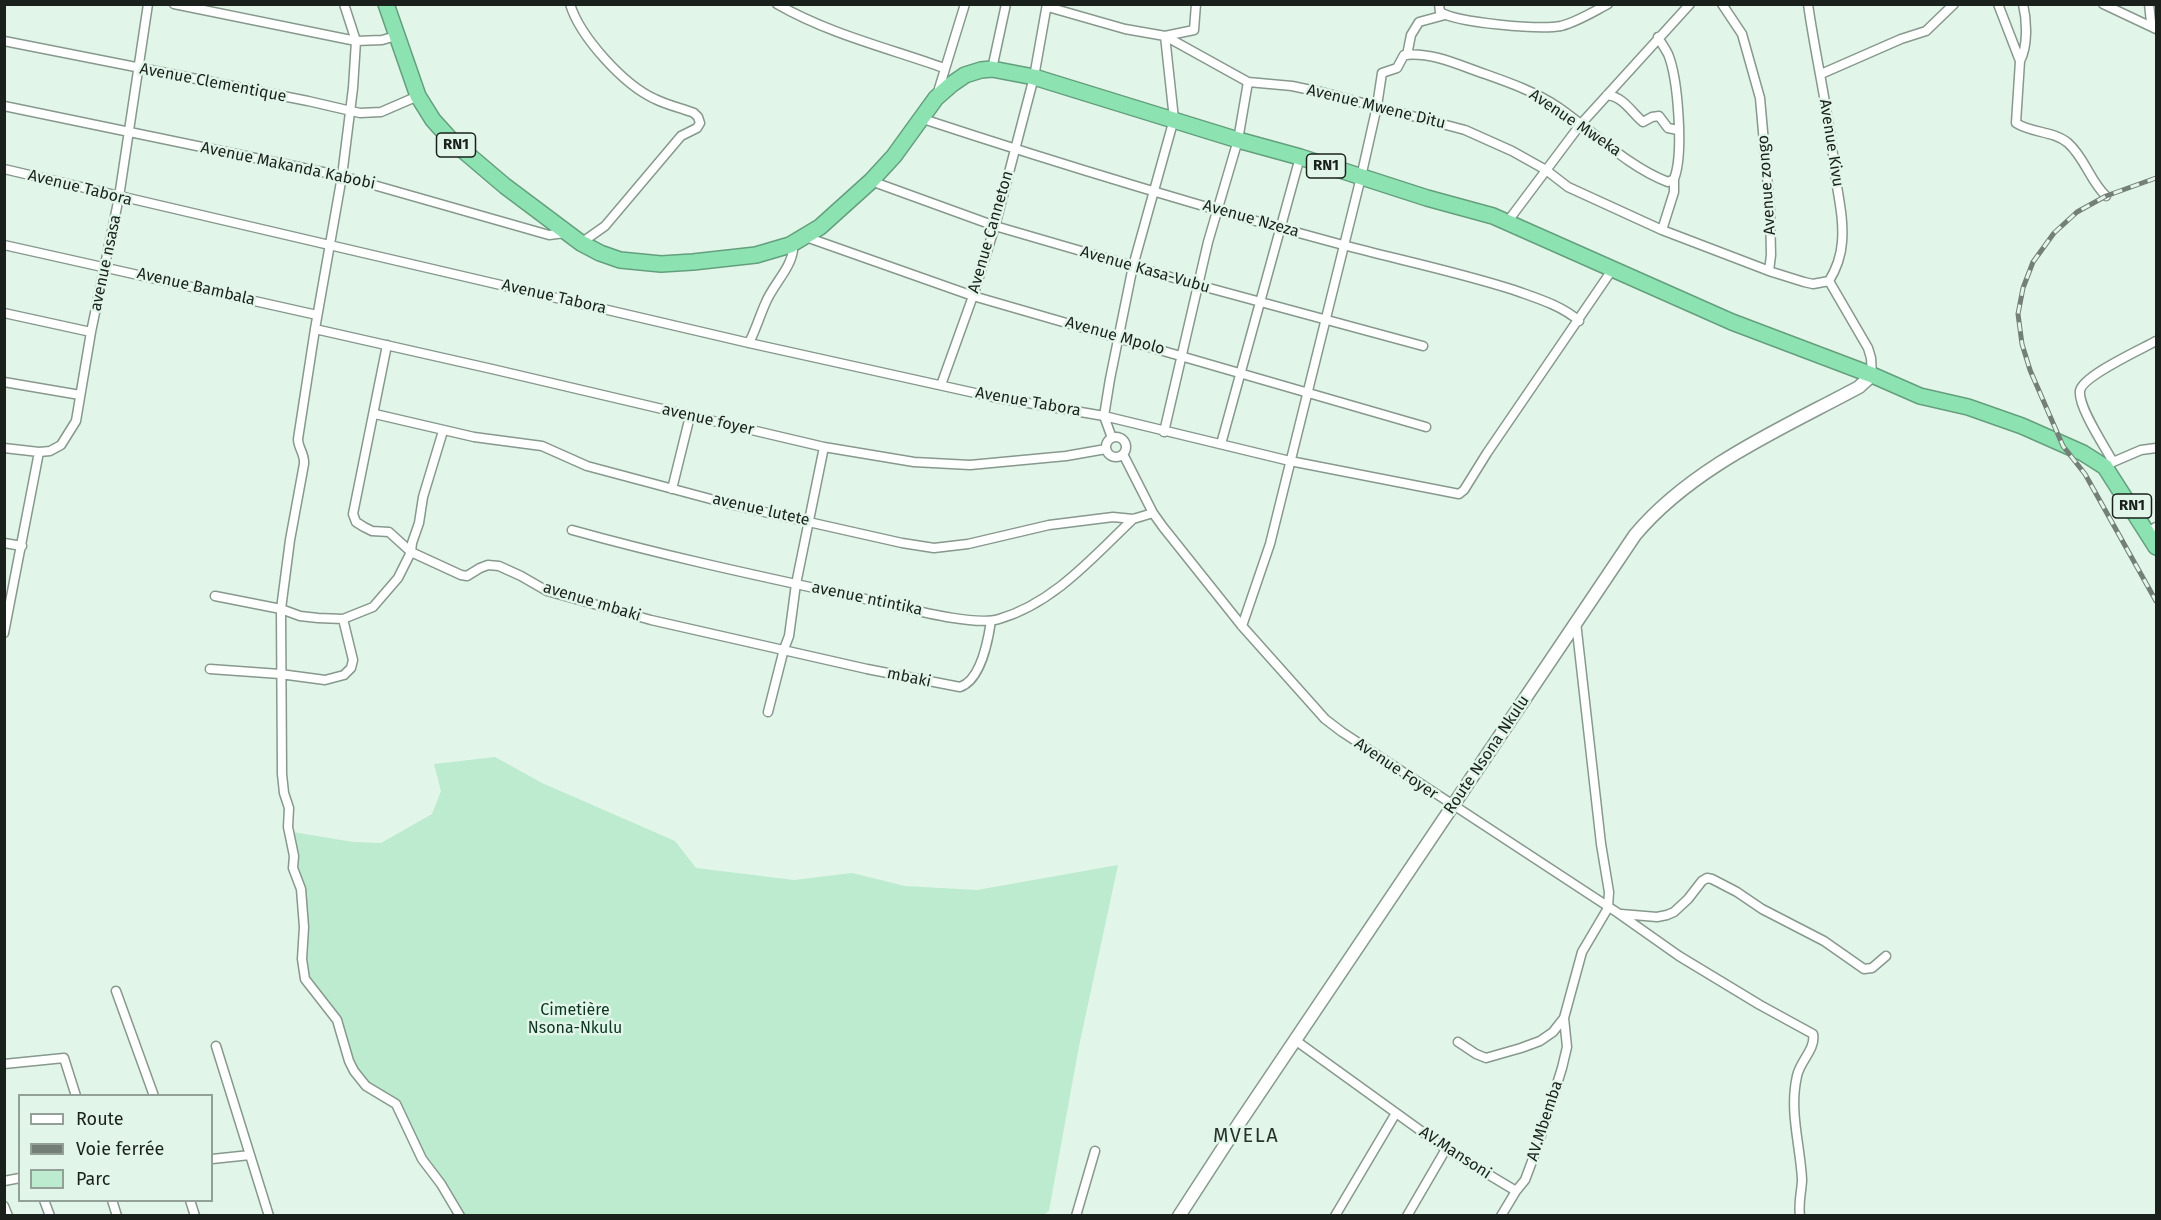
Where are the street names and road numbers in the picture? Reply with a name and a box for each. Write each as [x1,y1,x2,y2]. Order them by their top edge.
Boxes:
street label: Avenue Clementique [138,59,288,107]
street label: Avenue Mwene Ditu [1305,80,1447,134]
street label: Avenue Mweka [1525,85,1625,161]
street label: Avenue Kivu [1815,98,1847,188]
road number: RN1 [436,133,476,157]
street label: Avenue zongo [1754,134,1780,236]
street label: Avenue Makanda Kabobi [199,138,377,194]
road number: RN1 [1306,154,1346,178]
street label: Avenue Tabora [26,166,134,210]
street label: Avenue Canneton [964,169,1018,295]
street label: Avenue Nzeza [1201,196,1301,242]
street label: avenue nsasa [86,213,126,313]
street label: Avenue Kasa-Vubu [1078,242,1212,298]
street label: Avenue Bambala [135,264,257,310]
street label: Avenue Tabora [500,276,608,318]
street label: Avenue Mpolo [1063,313,1167,359]
street label: Avenue Tabora [974,383,1082,421]
street label: avenue foyer [660,400,756,440]
street label: avenue lutete [711,489,811,531]
road number: RN1 [2112,494,2152,518]
street label: avenue mbaki [541,578,643,626]
street label: avenue ntintika [810,578,924,620]
street label: mbaki [885,664,933,692]
street label: Route Nsona Nkulu [1440,692,1534,818]
street label: Avenue Foyer [1351,734,1441,804]
street label: AV.Mbemba [1523,1078,1567,1164]
street label: AV.Mansoni [1415,1123,1495,1183]

